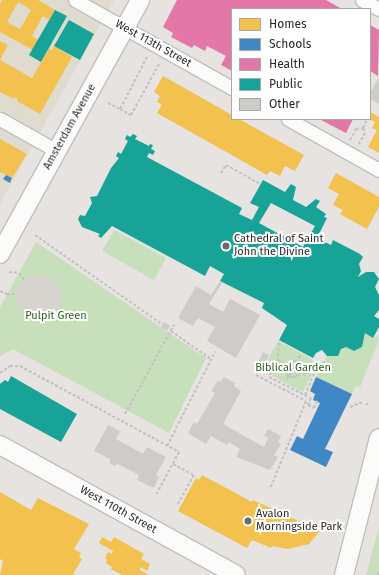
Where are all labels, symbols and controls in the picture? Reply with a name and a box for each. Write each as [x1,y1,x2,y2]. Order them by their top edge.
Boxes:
legend [231,8,371,120]
text: Homes [269,17,307,31]
street label: West 113th Street [113,18,193,70]
text: Schools [269,37,311,51]
text: Health [269,57,305,71]
text: Public [269,77,302,91]
street label: Amsterdam Avenue [41,82,99,172]
text: Other [269,97,300,111]
place label: Cathedral of Saint John the Divine [234,233,323,259]
marker: Cathedral of Saint John the Divine [221,241,231,251]
park label: Pulpit Green [25,309,87,323]
park label: Biblical Garden [255,361,331,375]
street label: West 110th Street [77,483,159,537]
place label: Avalon Morningside Park [256,508,342,534]
marker: Avalon Morningside Park [243,516,253,526]

